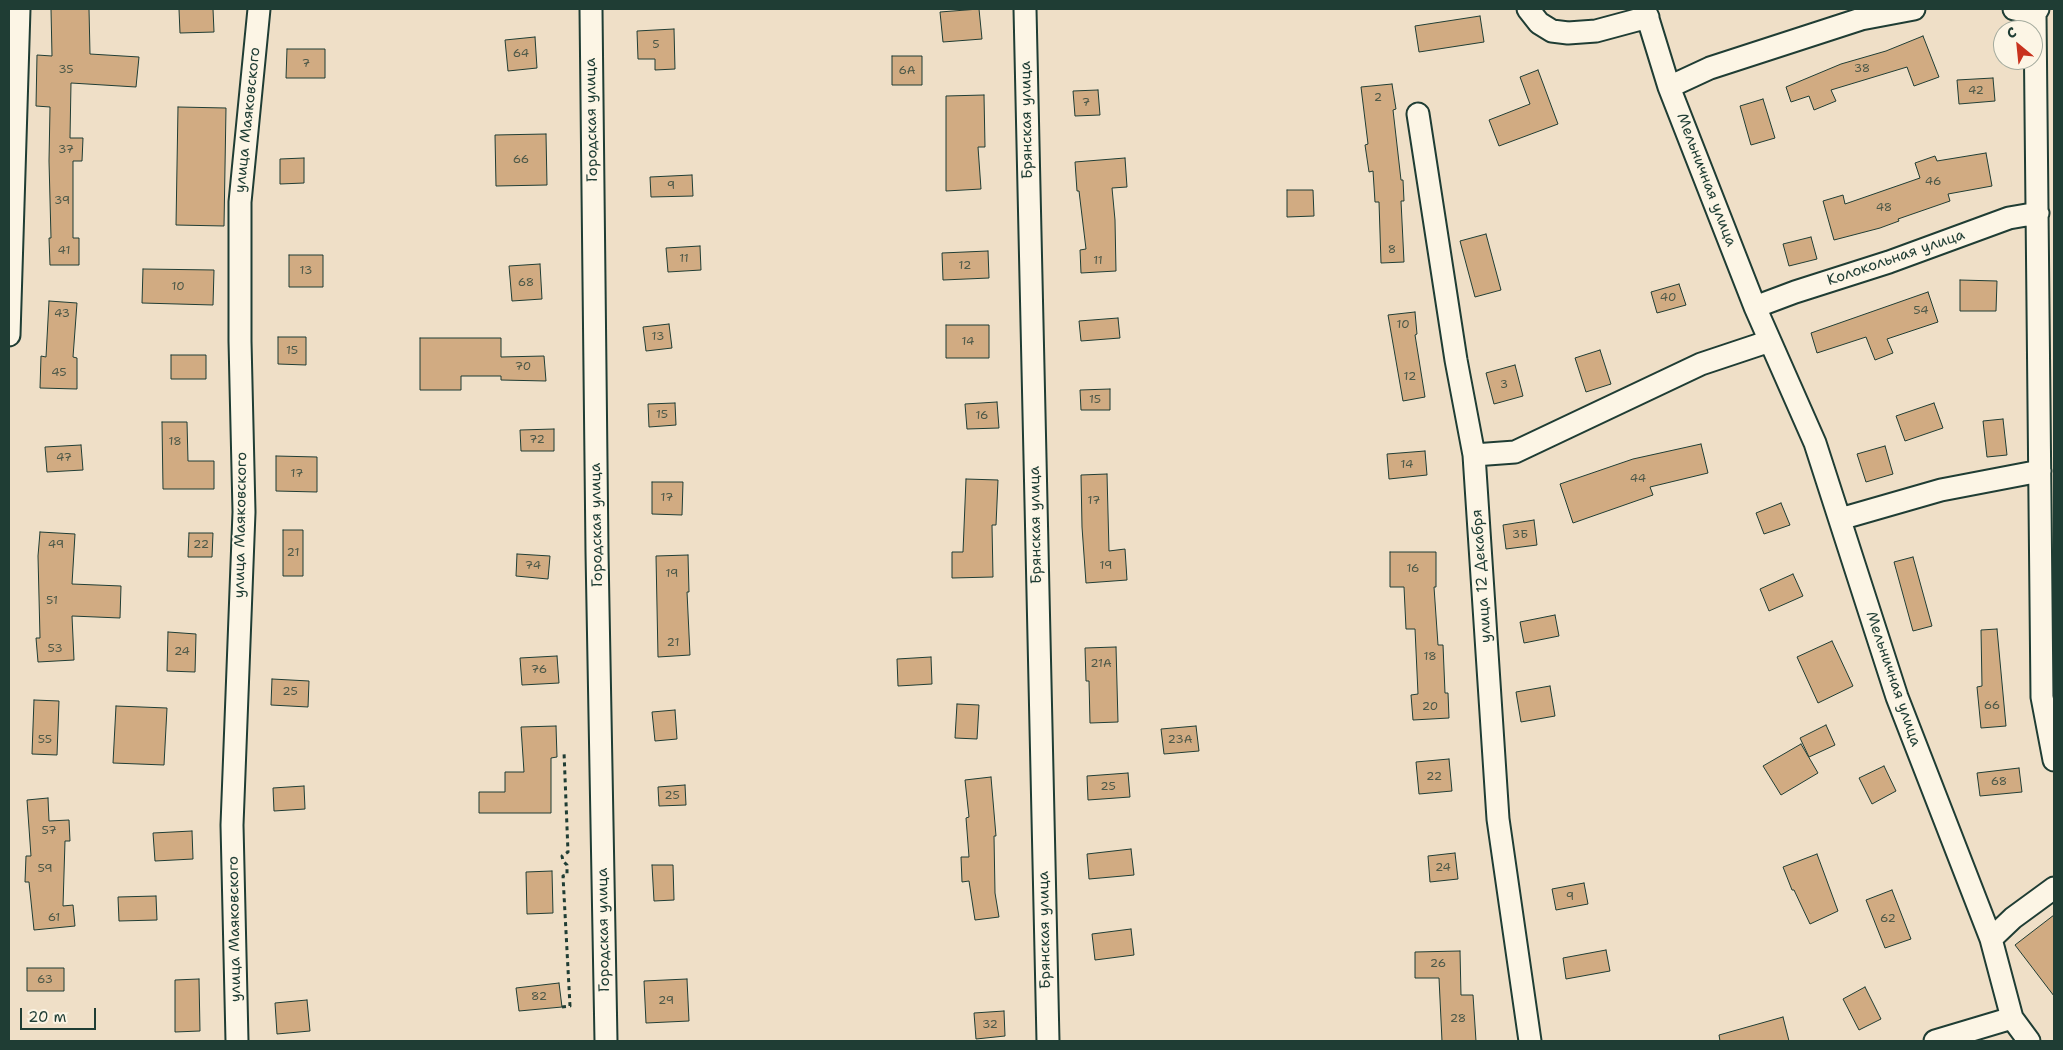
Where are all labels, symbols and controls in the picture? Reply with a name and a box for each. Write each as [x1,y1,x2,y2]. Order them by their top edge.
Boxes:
north arrow [1993,20,2043,70]
text: С [2003,23,2019,43]
house number: 5 [652,38,660,52]
street label: улица Маяковского [231,46,265,194]
house number: 64 [513,47,529,61]
house number: 7 [302,57,310,71]
street label: Городская улица [582,58,602,182]
street label: Брянская улица [1017,61,1037,179]
house number: 38 [1854,62,1870,76]
house number: 35 [58,63,74,77]
house number: 6А [898,64,916,78]
house number: 42 [1968,84,1984,98]
house number: 2 [1374,91,1382,105]
house number: 7 [1082,96,1090,110]
street label: Мельничная улица [1672,111,1740,249]
house number: 37 [58,143,74,157]
house number: 66 [513,153,529,167]
house number: 46 [1925,175,1941,189]
house number: 9 [667,179,675,193]
house number: 39 [54,194,70,208]
house number: 48 [1876,201,1892,215]
street label: Колокольная улица [1825,226,1967,290]
house number: 8 [1388,243,1396,257]
house number: 41 [58,244,70,258]
house number: 11 [679,252,689,266]
house number: 11 [1093,254,1103,268]
house number: 12 [959,259,971,273]
house number: 13 [300,264,312,278]
house number: 68 [518,276,534,290]
house number: 10 [171,280,185,294]
house number: 40 [1660,291,1676,305]
house number: 54 [1913,304,1929,318]
house number: 43 [54,307,70,321]
house number: 10 [1396,318,1410,332]
house number: 13 [652,330,664,344]
house number: 14 [962,335,974,349]
house number: 15 [286,344,298,358]
house number: 70 [515,360,531,374]
house number: 45 [51,366,67,380]
house number: 12 [1404,370,1416,384]
house number: 3 [1500,378,1508,392]
house number: 15 [1089,393,1101,407]
house number: 15 [656,408,668,422]
house number: 16 [975,409,989,423]
house number: 72 [529,433,545,447]
house number: 18 [168,435,182,449]
house number: 47 [56,451,72,465]
street label: улица Маяковского [231,452,251,598]
house number: 14 [1401,458,1413,472]
street label: Городская улица [587,463,607,587]
street label: Брянская улица [1026,466,1046,584]
house number: 17 [291,467,303,481]
house number: 44 [1630,472,1646,486]
house number: 17 [661,491,673,505]
house number: 17 [1088,494,1100,508]
street label: улица 12 Декабря [1468,509,1496,643]
house number: 3Б [1512,528,1528,542]
house number: 49 [48,538,64,552]
house number: 22 [193,538,209,552]
house number: 21 [287,546,299,560]
house number: 74 [525,559,541,573]
house number: 19 [1100,559,1112,573]
house number: 16 [1406,562,1420,576]
house number: 19 [666,567,678,581]
house number: 51 [46,594,58,608]
street label: Мельничная улица [1861,609,1925,749]
house number: 21 [667,636,679,650]
house number: 53 [47,642,63,656]
house number: 24 [174,645,190,659]
house number: 18 [1423,650,1437,664]
house number: 21А [1090,657,1112,671]
house number: 76 [531,663,547,677]
house number: 25 [282,685,298,699]
house number: 66 [1984,699,2000,713]
house number: 20 [1422,700,1438,714]
house number: 55 [38,733,52,747]
house number: 23А [1168,733,1192,747]
house number: 22 [1426,770,1442,784]
house number: 68 [1991,775,2007,789]
house number: 25 [1100,780,1116,794]
house number: 25 [664,789,680,803]
house number: 57 [41,824,57,838]
street label: улица Маяковского [225,856,245,1002]
house number: 24 [1435,861,1451,875]
house number: 59 [37,862,53,876]
street label: Городская улица [594,868,614,992]
street label: Брянская улица [1035,871,1055,989]
house number: 9 [1566,890,1574,904]
house number: 61 [48,911,60,925]
house number: 62 [1880,912,1896,926]
house number: 26 [1430,957,1446,971]
house number: 63 [37,973,53,987]
house number: 82 [531,990,547,1004]
house number: 29 [658,994,674,1008]
scale bar [22,998,99,1030]
text: 20 m [28,1007,67,1027]
house number: 28 [1450,1012,1466,1026]
house number: 32 [982,1018,998,1032]

